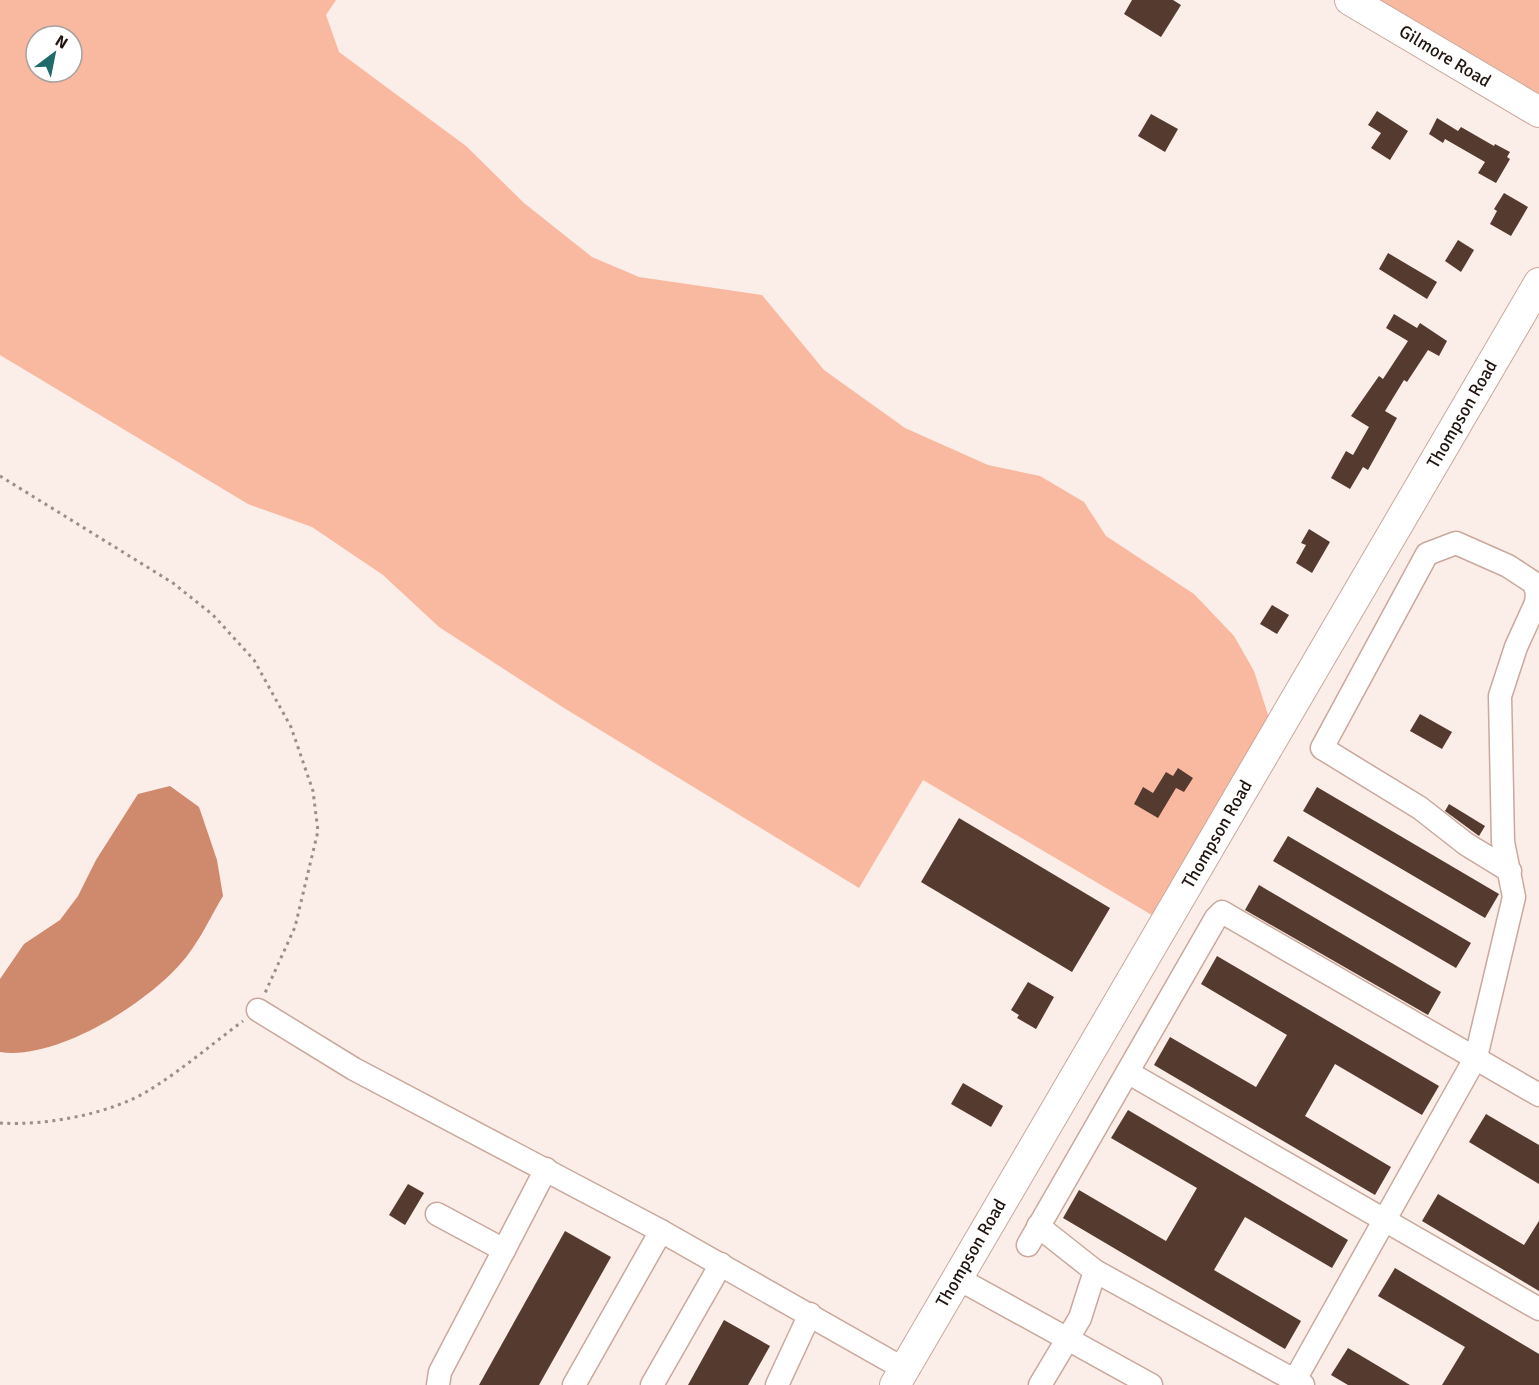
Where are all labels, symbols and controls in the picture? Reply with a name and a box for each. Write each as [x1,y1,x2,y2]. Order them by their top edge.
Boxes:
street label: Gilmore Road [1395,20,1495,92]
north arrow [24,24,84,84]
text: N [51,31,71,54]
street label: Thompson Road [1422,356,1502,472]
street label: Thompson Road [1177,776,1257,892]
street label: Thompson Road [931,1195,1011,1311]

